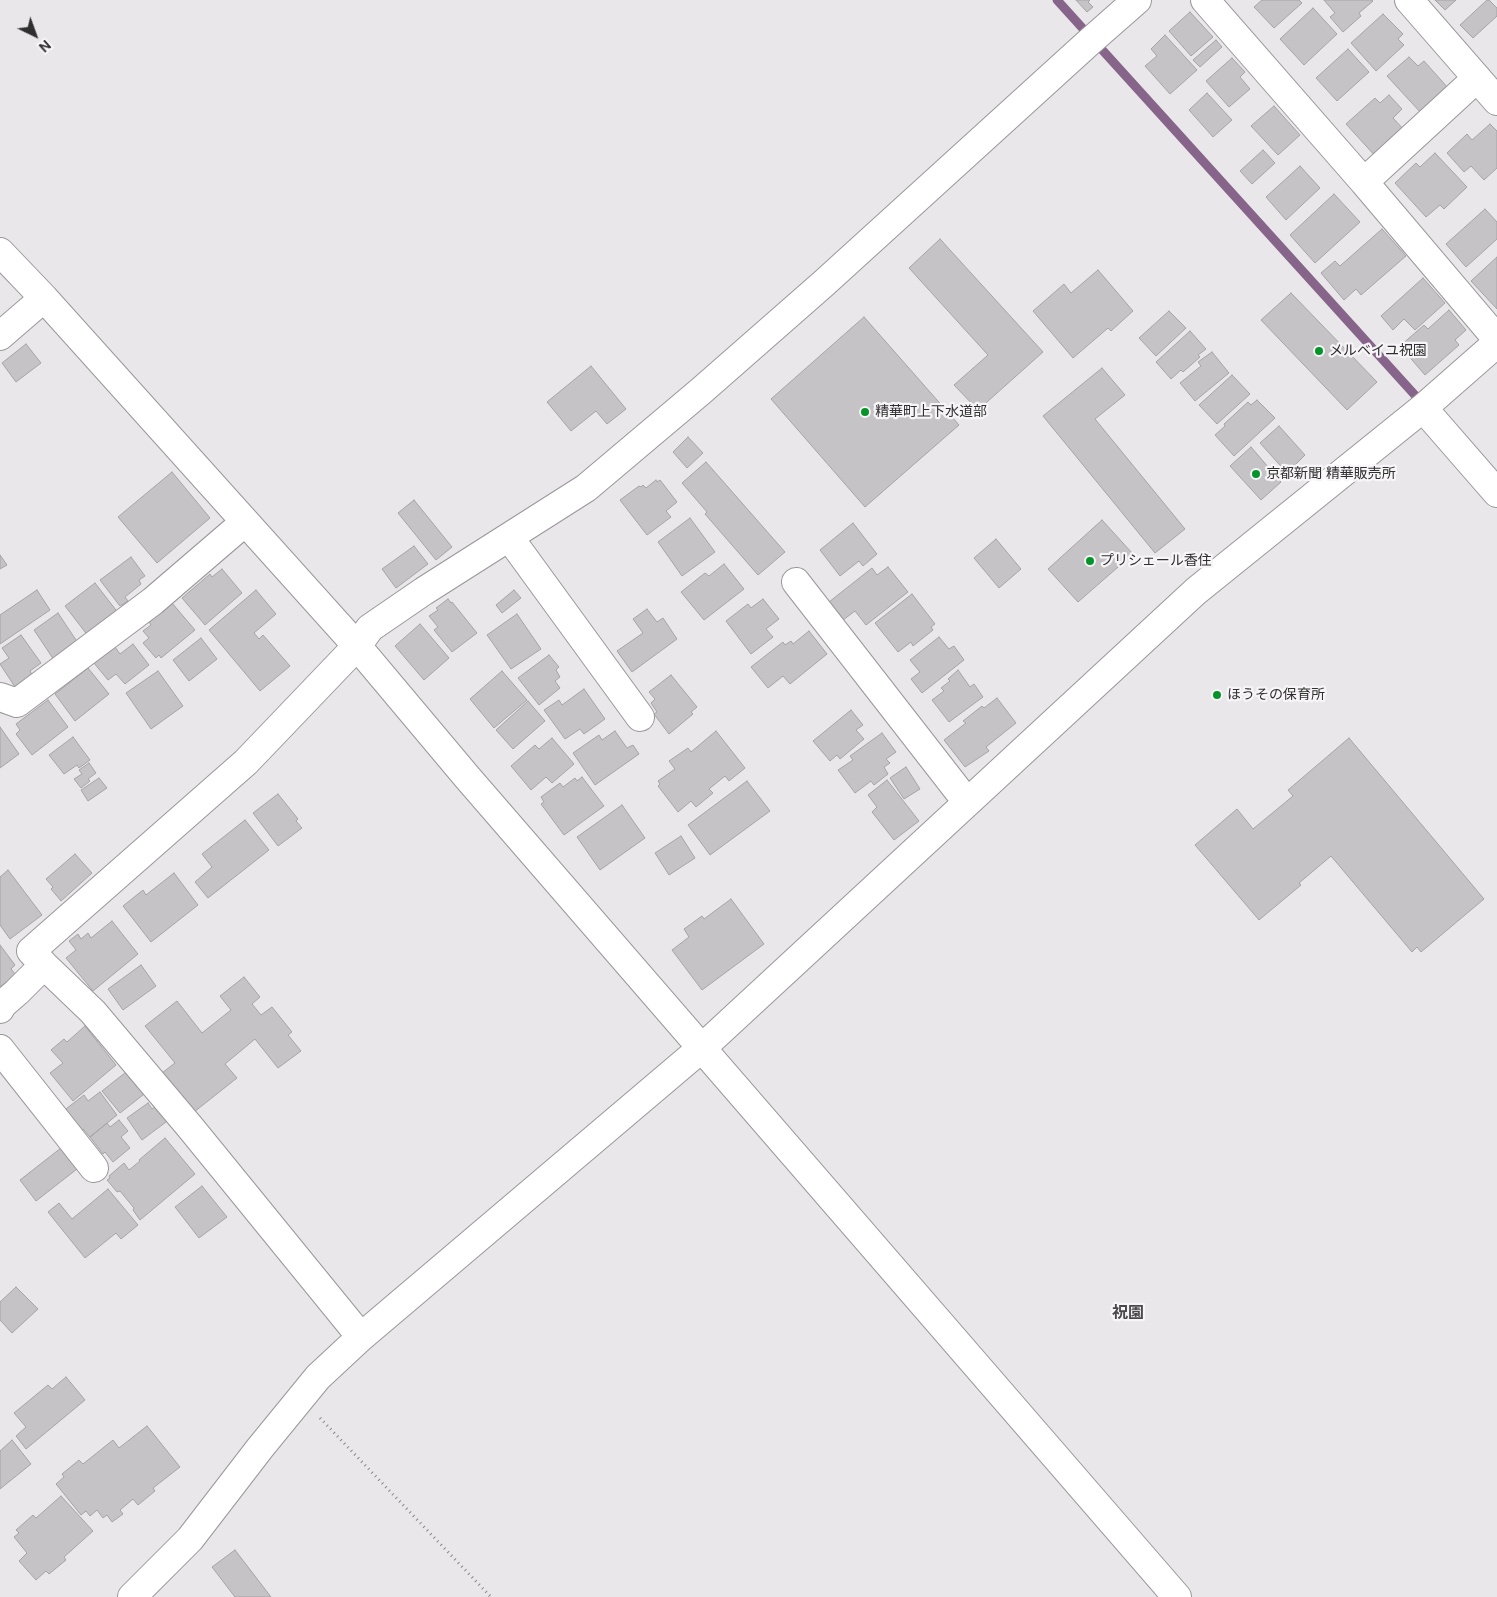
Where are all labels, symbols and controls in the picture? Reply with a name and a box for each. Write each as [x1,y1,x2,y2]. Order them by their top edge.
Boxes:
north arrow [10,10,60,60]
text: N [35,36,55,56]
place label: メルベイユ祝園 [1329,343,1427,359]
marker: メルベイユ祝園 [1313,345,1325,357]
place label: 精華町上下水道部 [875,404,987,420]
marker: 精華町上下水道部 [859,406,871,418]
place label: 京都新聞 精華販売所 [1266,466,1396,482]
marker: 京都新聞 精華販売所 [1250,468,1262,480]
place label: プリシェール香住 [1100,553,1212,569]
marker: プリシェール香住 [1084,555,1096,567]
place label: ほうその保育所 [1227,687,1325,703]
marker: ほうその保育所 [1211,689,1223,701]
district label: 祝園 [1112,1304,1144,1324]

